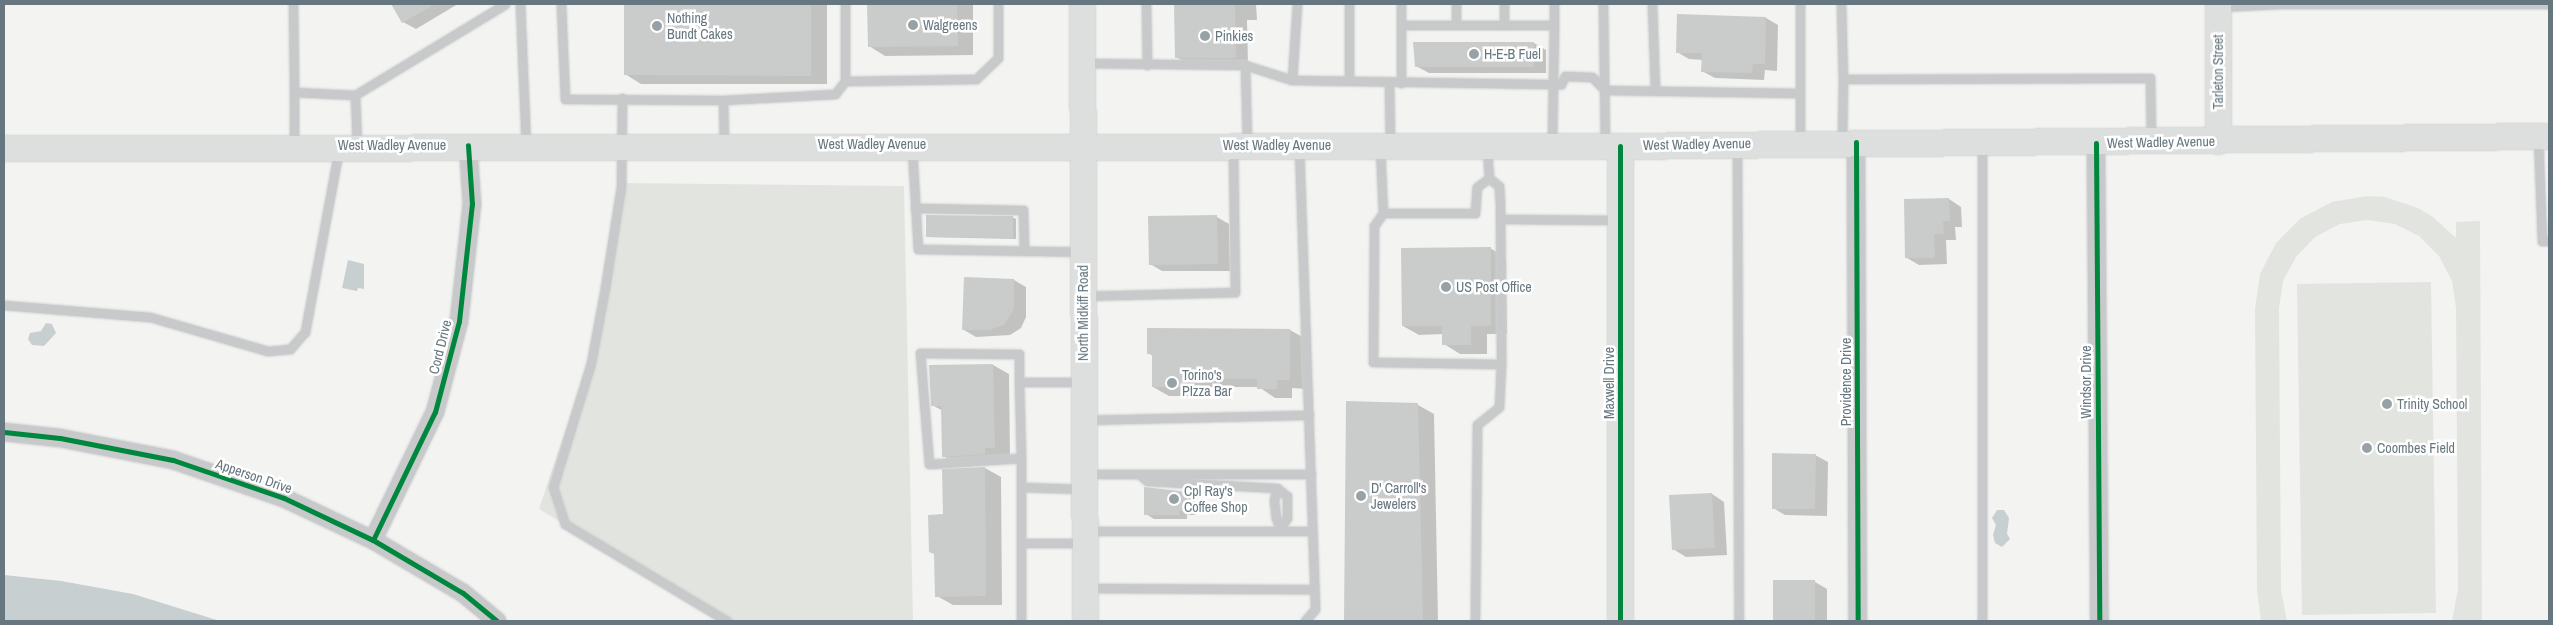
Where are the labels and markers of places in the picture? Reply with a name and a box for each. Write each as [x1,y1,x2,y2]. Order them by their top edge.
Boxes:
place label: Nothing Bundt Cakes [667,10,733,42]
place label: Walgreens [923,17,977,33]
marker: Walgreens [907,19,919,31]
marker: Nothing Bundt Cakes [651,20,663,32]
place label: Pinkies [1215,28,1253,44]
marker: Pinkies [1199,30,1211,42]
place label: H-E-B Fuel [1484,46,1541,62]
marker: H-E-B Fuel [1468,48,1480,60]
place label: US Post Office [1456,279,1532,295]
marker: US Post Office [1440,281,1452,293]
place label: Torino's PIzza Bar [1182,367,1232,400]
marker: Torino's PIzza Bar [1166,377,1178,389]
place label: Trinity School [2397,396,2467,412]
marker: Trinity School [2381,398,2393,410]
place label: Coombes Field [2377,440,2455,456]
marker: Coombes Field [2361,442,2373,454]
place label: D' Carroll's Jewelers [1371,480,1426,512]
place label: Cpl Ray's Coffee Shop [1184,483,1248,516]
marker: D' Carroll's Jewelers [1355,490,1367,502]
marker: Cpl Ray's Coffee Shop [1168,493,1180,505]

